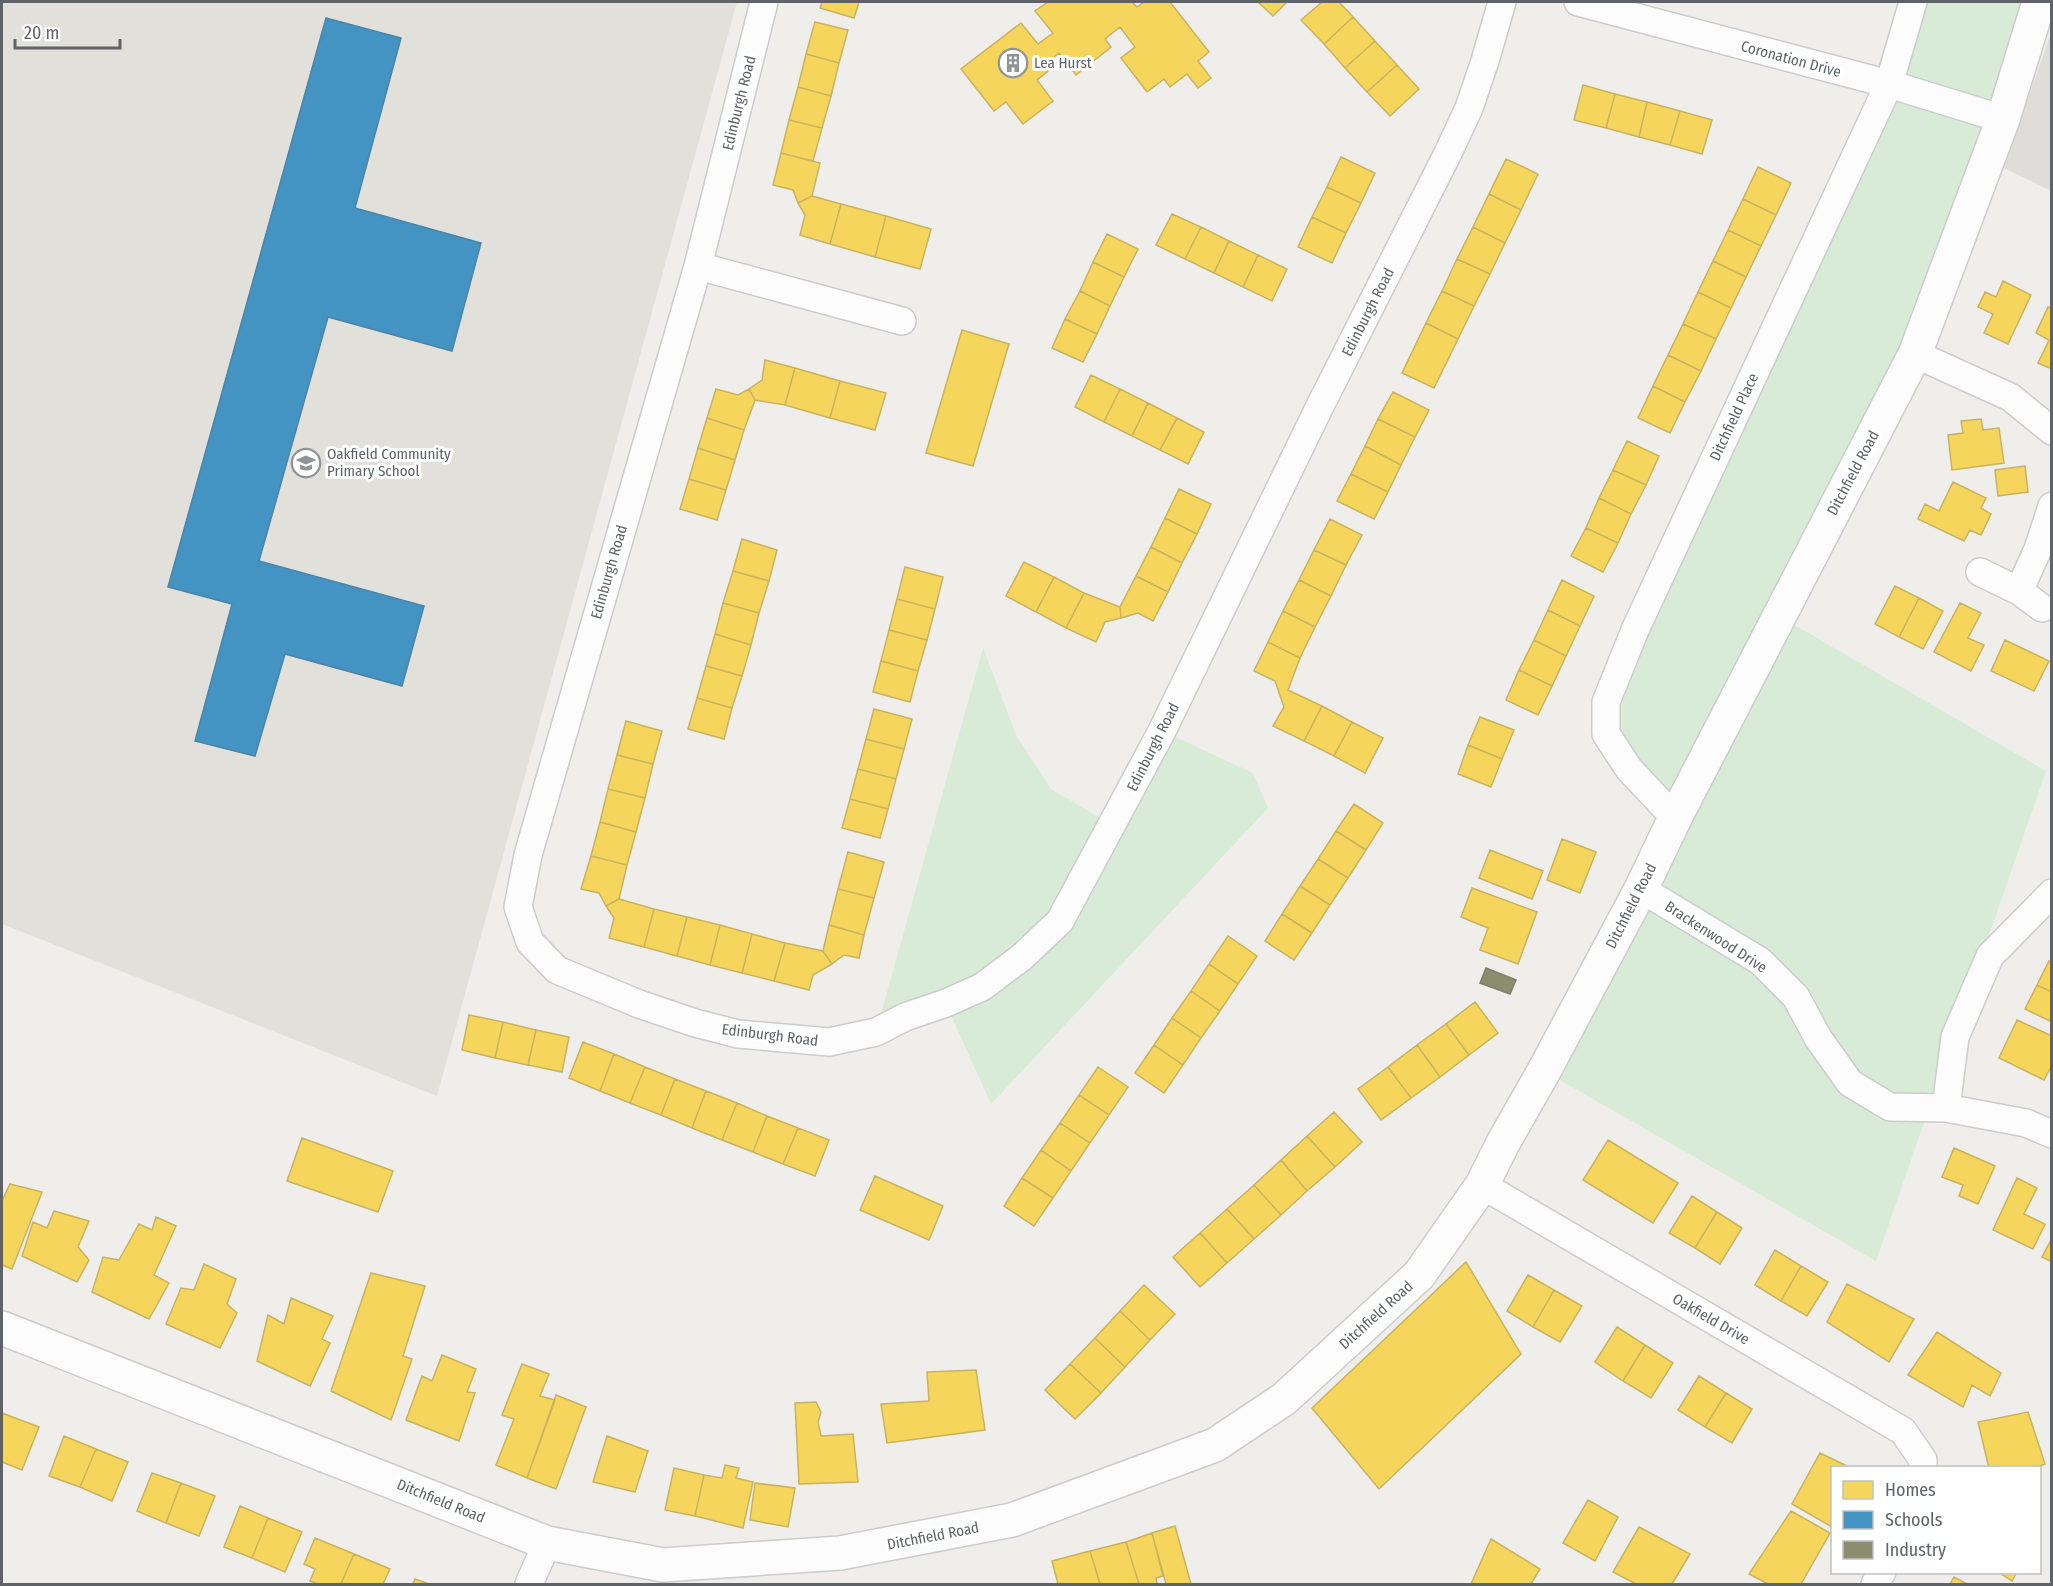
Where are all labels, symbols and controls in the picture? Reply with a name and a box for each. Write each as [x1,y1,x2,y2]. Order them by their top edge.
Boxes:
scale bar [15,12,120,50]
text: 20 m [24,22,59,44]
street label: Coronation Drive [1739,37,1843,81]
building icon: Lea Hurst [997,47,1029,79]
street label: Edinburgh Road [719,54,759,152]
place label: Lea Hurst [1034,54,1092,72]
street label: Edinburgh Road [1338,265,1398,359]
street label: Ditchfield Place [1706,370,1762,464]
street label: Ditchfield Road [1823,428,1883,518]
place label: Oakfield Community Primary School [327,445,451,480]
school or university icon: Oakfield Community Primary School [290,447,322,479]
street label: Edinburgh Road [587,523,631,621]
street label: Edinburgh Road [1123,700,1183,794]
street label: Ditchfield Road [1602,860,1660,952]
street label: Brackenwood Drive [1662,897,1770,977]
street label: Edinburgh Road [721,1020,819,1050]
street label: Ditchfield Road [1335,1277,1417,1353]
street label: Oakfield Drive [1669,1290,1753,1348]
legend [1831,1466,2041,1574]
street label: Ditchfield Road [394,1475,488,1527]
text: Homes [1885,1479,1936,1501]
text: Schools [1885,1509,1943,1531]
street label: Ditchfield Road [885,1518,981,1554]
text: Industry [1885,1539,1946,1561]

